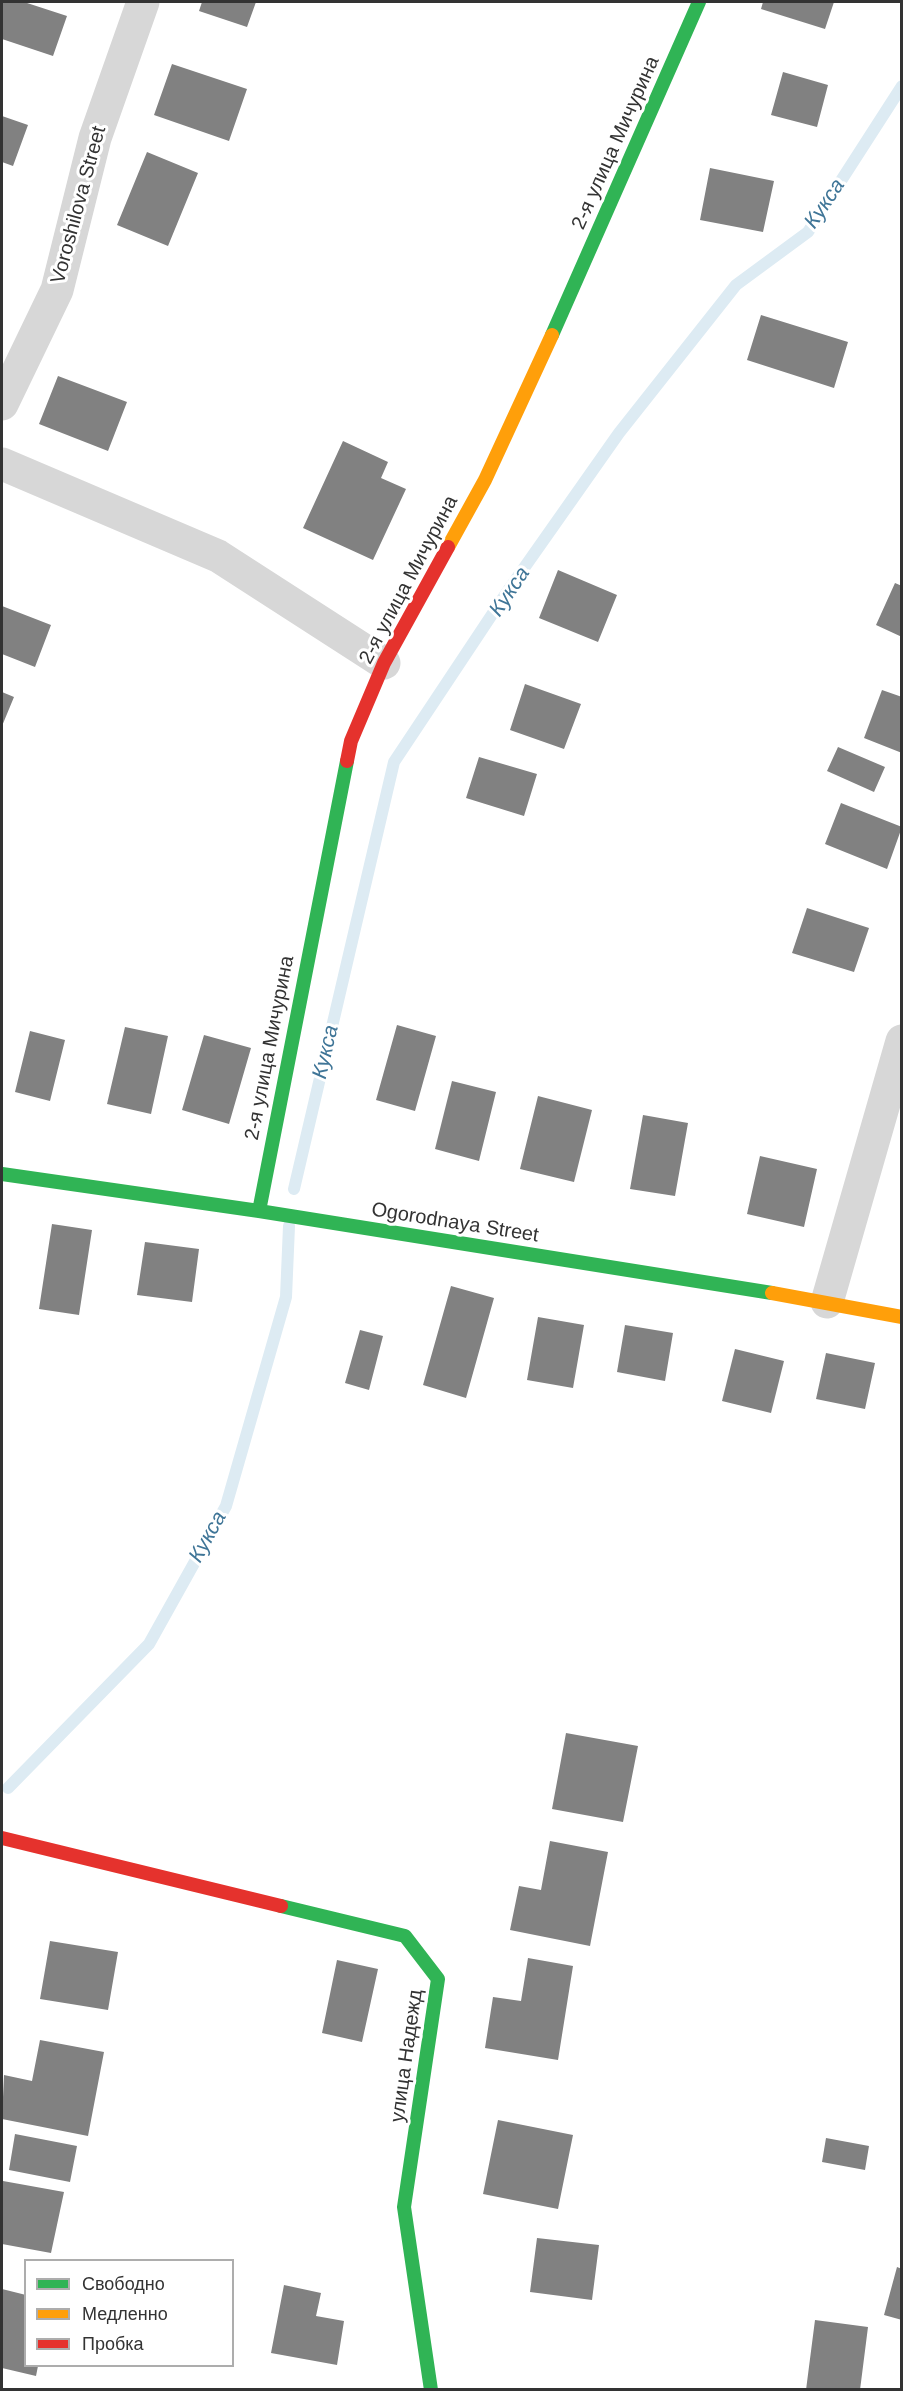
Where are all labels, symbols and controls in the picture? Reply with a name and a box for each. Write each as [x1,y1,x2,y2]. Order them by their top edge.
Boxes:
street label: 2-я улица Мичурина [567,53,665,233]
street label: Voroshilova Street [46,124,112,286]
water label: Кукса [799,174,851,234]
street label: 2-я улица Мичурина [354,492,464,668]
water label: Кукса [484,562,536,622]
street label: 2-я улица Мичурина [240,954,300,1142]
water label: Кукса [308,1023,344,1081]
street label: Ogorodnaya Street [370,1198,540,1248]
water label: Кукса [184,1507,232,1567]
street label: улица Надежд [386,1988,428,2124]
legend [24,2259,234,2367]
text: Свободно [82,2274,165,2294]
text: Медленно [82,2304,168,2324]
text: Пробка [82,2334,144,2354]

